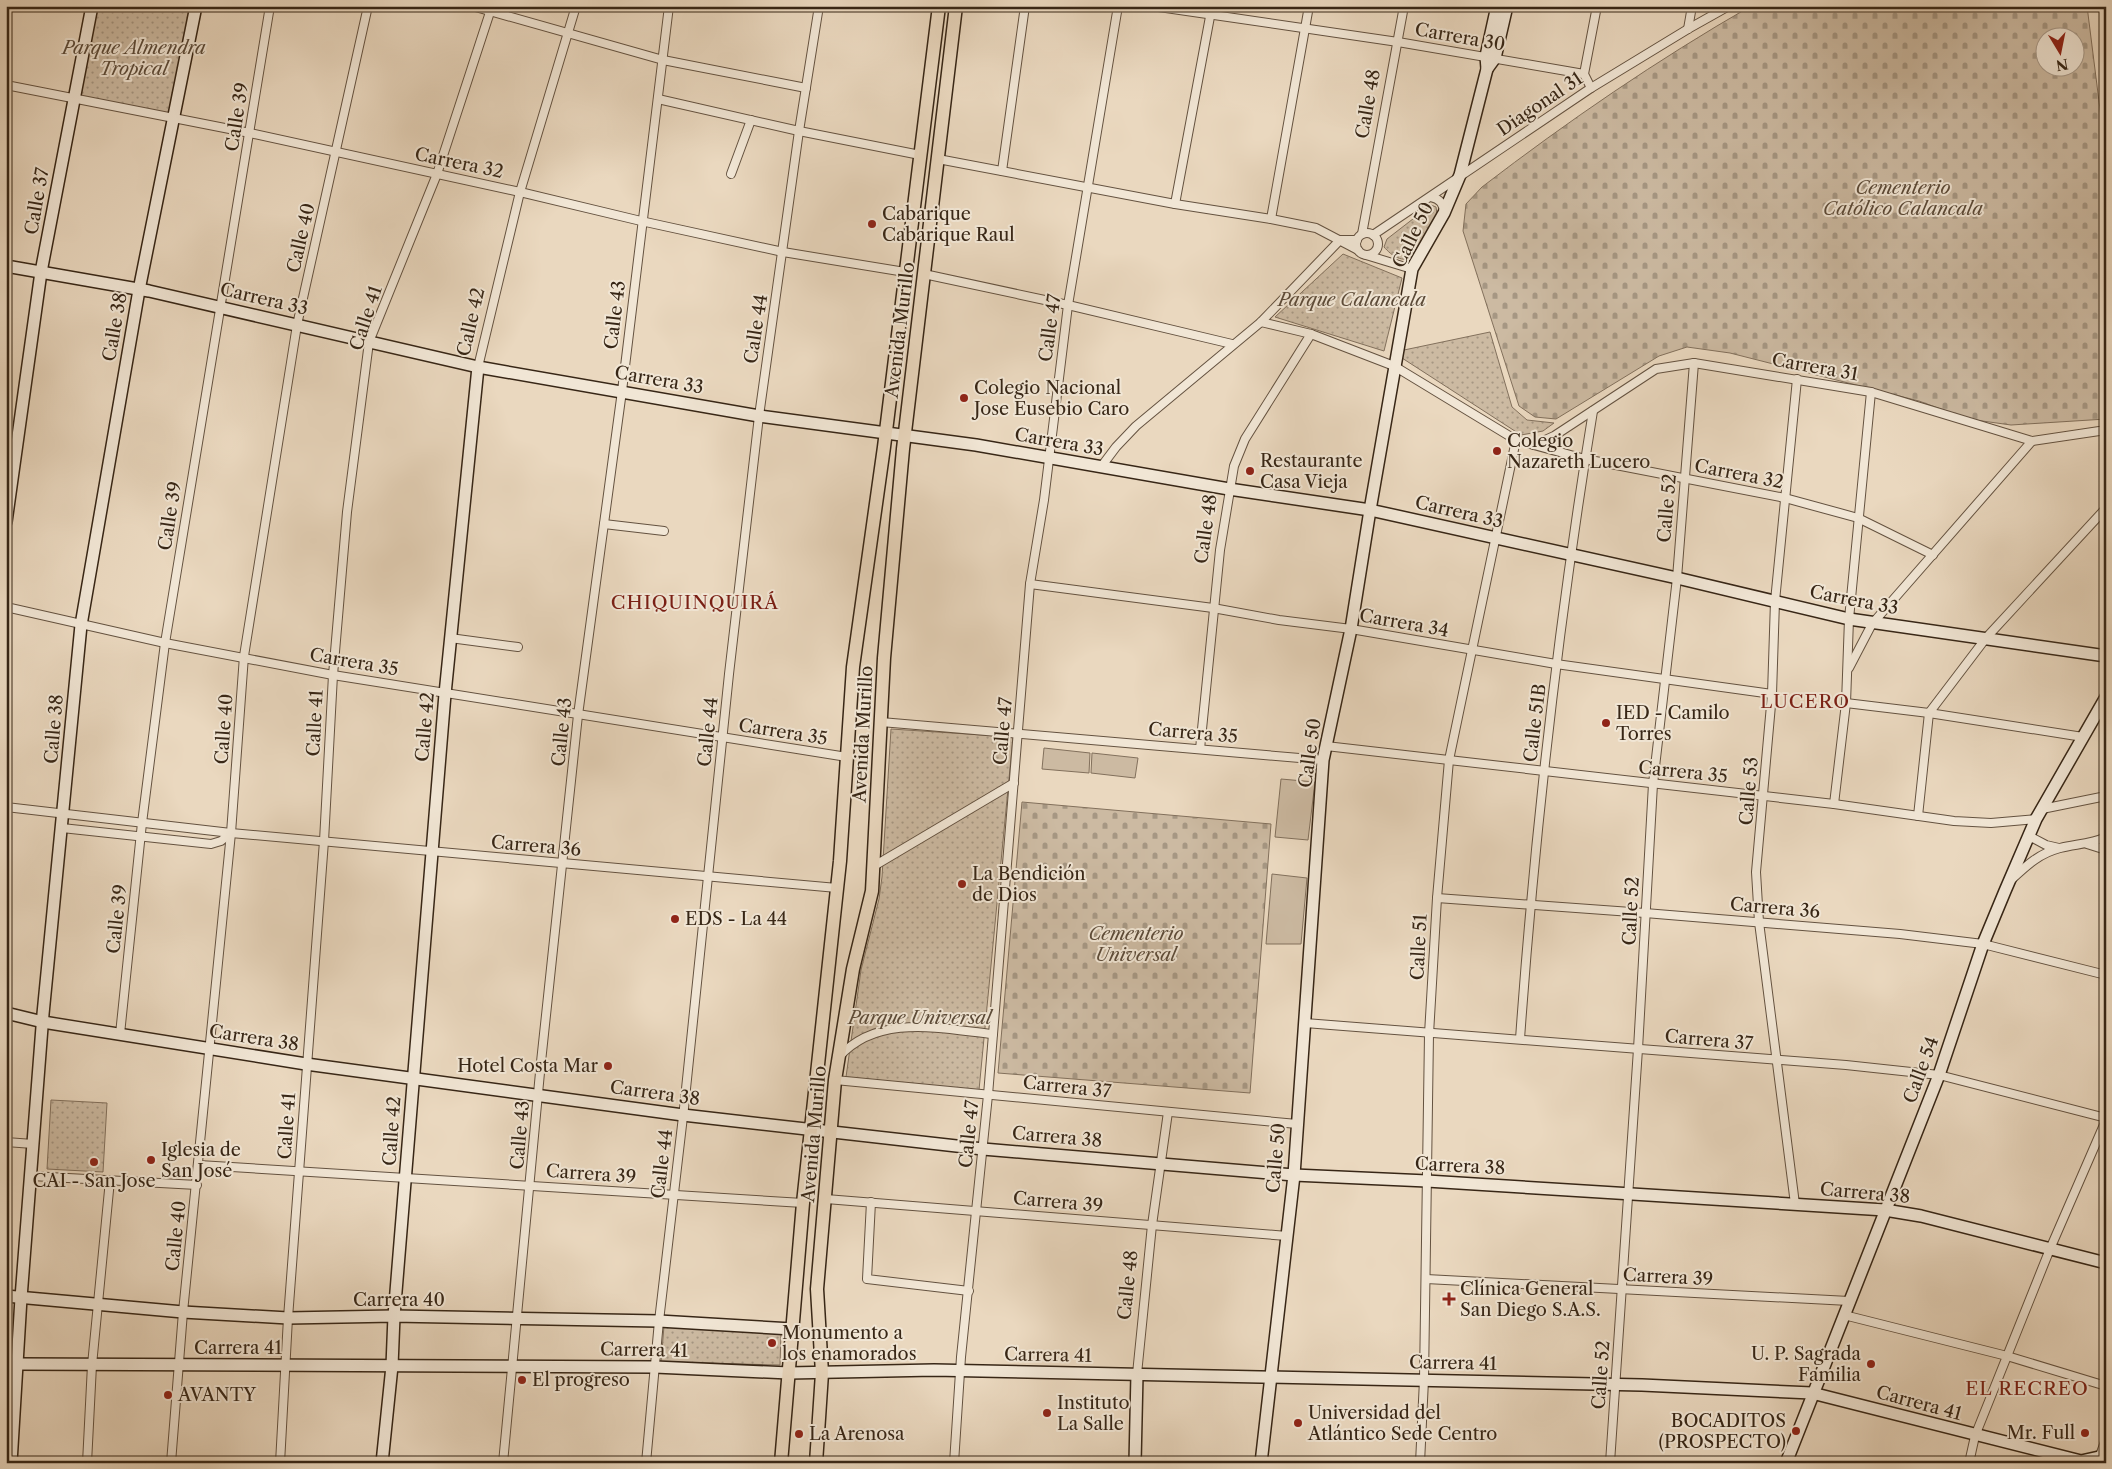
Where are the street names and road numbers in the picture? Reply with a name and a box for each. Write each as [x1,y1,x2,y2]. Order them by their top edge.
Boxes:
street label: Carrera 30 [1413,18,1507,56]
street label: Diagonal 31 [1493,67,1587,141]
street label: Calle 48 [1351,68,1385,140]
street label: Calle 39 [221,81,253,153]
street label: Carrera 32 [413,143,505,183]
street label: Calle 37 [20,166,54,236]
street label: Calle 50 [1388,199,1438,271]
street label: Calle 40 [282,201,320,275]
street label: Avenida Murillo [881,261,919,400]
street label: Carrera 33 [218,278,310,320]
street label: Calle 43 [600,279,630,351]
street label: Calle 41 [345,282,387,353]
street label: Calle 42 [452,286,490,358]
street label: Calle 38 [98,291,132,363]
street label: Calle 44 [740,293,772,365]
street label: Calle 47 [1034,293,1066,363]
street label: Carrera 31 [1770,349,1860,385]
street label: Carrera 33 [613,361,705,399]
street label: Carrera 33 [1013,423,1105,461]
street label: Carrera 32 [1693,455,1785,493]
street label: Calle 52 [1653,473,1681,543]
street label: Calle 39 [154,480,186,552]
street label: Carrera 33 [1413,491,1505,533]
street label: Calle 48 [1190,493,1222,565]
street label: Carrera 33 [1808,581,1900,619]
street label: Carrera 34 [1358,604,1450,642]
street label: Carrera 35 [308,643,400,681]
street label: Avenida Murillo [848,665,878,804]
street label: Calle 51B [1519,683,1551,763]
street label: Calle 41 [302,689,328,757]
street label: Calle 42 [411,691,439,763]
street label: Calle 38 [40,693,68,765]
street label: Calle 40 [211,693,237,765]
street label: Calle 43 [547,696,577,768]
street label: Calle 44 [693,696,723,768]
street label: Calle 47 [989,696,1017,766]
street label: Carrera 35 [737,714,829,750]
street label: Calle 50 [1294,717,1326,789]
street label: Carrera 35 [1147,718,1239,748]
street label: Carrera 35 [1637,756,1729,788]
street label: Calle 53 [1735,756,1763,826]
street label: Carrera 36 [490,831,582,861]
street label: Calle 52 [1618,876,1644,946]
street label: Calle 39 [102,883,132,955]
street label: Carrera 36 [1729,893,1821,923]
street label: Calle 51 [1406,913,1432,981]
street label: Carrera 38 [208,1020,300,1056]
street label: Carrera 37 [1664,1025,1754,1055]
street label: Calle 54 [1899,1034,1943,1106]
street label: Avenida Murillo [797,1065,831,1204]
street label: Carrera 37 [1022,1071,1112,1103]
street label: Carrera 38 [609,1076,701,1110]
street label: Calle 41 [274,1091,300,1160]
street label: Calle 42 [379,1095,405,1167]
street label: Calle 47 [954,1099,984,1169]
street label: Calle 43 [506,1100,534,1170]
street label: Carrera 38 [1011,1122,1103,1152]
street label: Calle 50 [1262,1122,1290,1194]
street label: Calle 44 [647,1128,677,1200]
street label: Carrera 38 [1414,1153,1506,1179]
street label: Carrera 39 [545,1160,637,1188]
street label: Carrera 38 [1819,1178,1911,1208]
street label: Carrera 39 [1012,1187,1104,1217]
street label: Calle 40 [161,1200,191,1272]
street label: Calle 48 [1113,1249,1143,1321]
street label: Carrera 39 [1622,1264,1714,1290]
street label: Carrera 40 [353,1289,445,1311]
street label: Carrera 41 [194,1337,282,1359]
street label: Carrera 41 [600,1338,689,1362]
street label: Calle 52 [1588,1340,1614,1410]
street label: Carrera 41 [1004,1343,1093,1367]
street label: Carrera 41 [1409,1351,1498,1375]
street label: Carrera 41 [1874,1381,1965,1425]

